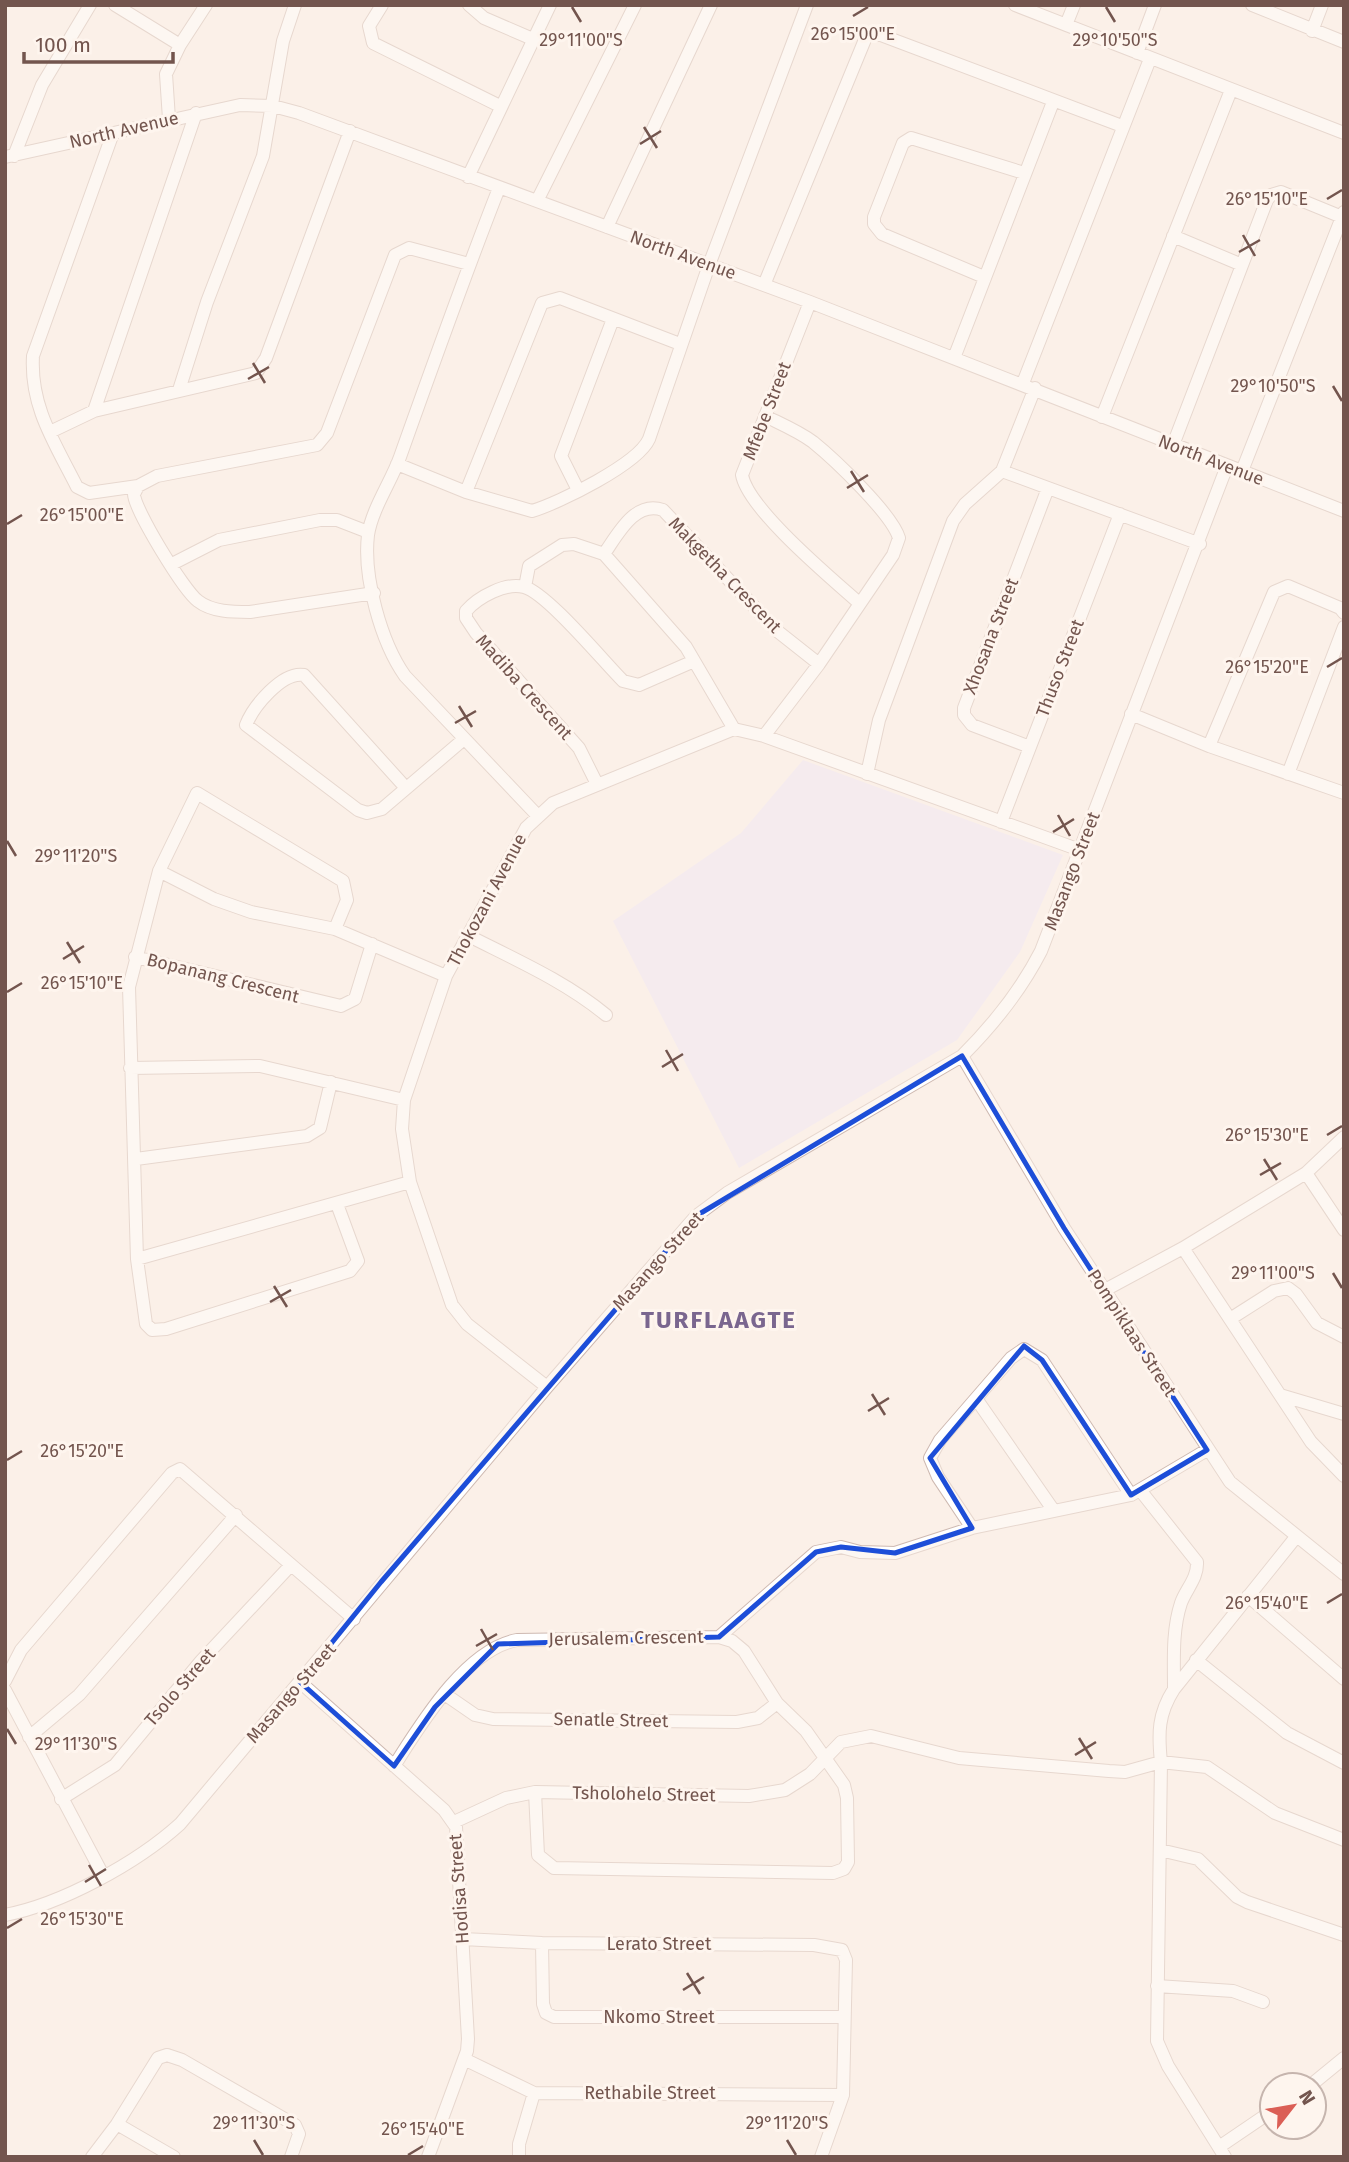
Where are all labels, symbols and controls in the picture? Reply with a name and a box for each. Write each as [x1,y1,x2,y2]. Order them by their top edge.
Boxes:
scale bar [24,21,173,65]
text: 26°15'00"E [811,23,895,45]
text: 29°11'00"S [539,29,623,51]
text: 29°10'50"S [1072,29,1158,51]
text: 100 m [35,32,91,58]
street label: North Avenue [67,107,181,153]
text: 26°15'10"E [1226,188,1308,210]
street label: North Avenue [627,226,739,284]
street label: Mfebe Street [738,358,796,463]
text: 29°10'50"S [1230,375,1316,397]
street label: North Avenue [1155,430,1267,490]
text: 26°15'00"E [40,504,124,526]
street label: Makgetha Crescent [664,512,786,638]
street label: Xhosana Street [959,574,1023,697]
street label: Thuso Street [1031,616,1089,720]
street label: Madiba Crescent [471,630,577,745]
text: 26°15'20"E [1225,656,1309,678]
street label: Masango Street [1039,808,1105,933]
street label: Thokozani Avenue [443,830,531,970]
text: 29°11'20"S [35,845,118,867]
street label: Bopanang Crescent [145,948,302,1008]
text: 26°15'10"E [41,972,123,994]
text: 26°15'30"E [1225,1124,1309,1146]
street label: Masango Street [608,1207,708,1315]
text: 29°11'00"S [1231,1262,1315,1284]
street label: Pompiklaas Street [1083,1265,1182,1401]
district label: TURFLAAGTE [641,1306,797,1334]
text: 26°15'20"E [40,1440,124,1462]
text: 26°15'40"E [1225,1592,1309,1614]
street label: Jerusalem Crescent [548,1626,704,1650]
street label: Masango Street [242,1638,341,1748]
street label: Tsolo Street [140,1643,220,1731]
street label: Senatle Street [553,1708,669,1732]
text: 29°11'30"S [35,1733,118,1755]
street label: Tsholohelo Street [572,1782,716,1806]
street label: Hodisa Street [444,1833,474,1945]
text: 26°15'30"E [40,1908,124,1930]
street label: Lerato Street [607,1933,712,1955]
street label: Nkomo Street [603,2006,715,2028]
north arrow [1258,2071,1328,2141]
street label: Rethabile Street [584,2082,716,2104]
text: N [1294,2086,1320,2109]
text: 29°11'30"S [213,2112,296,2134]
text: 29°11'20"S [746,2112,829,2134]
text: 26°15'40"E [381,2118,465,2140]

